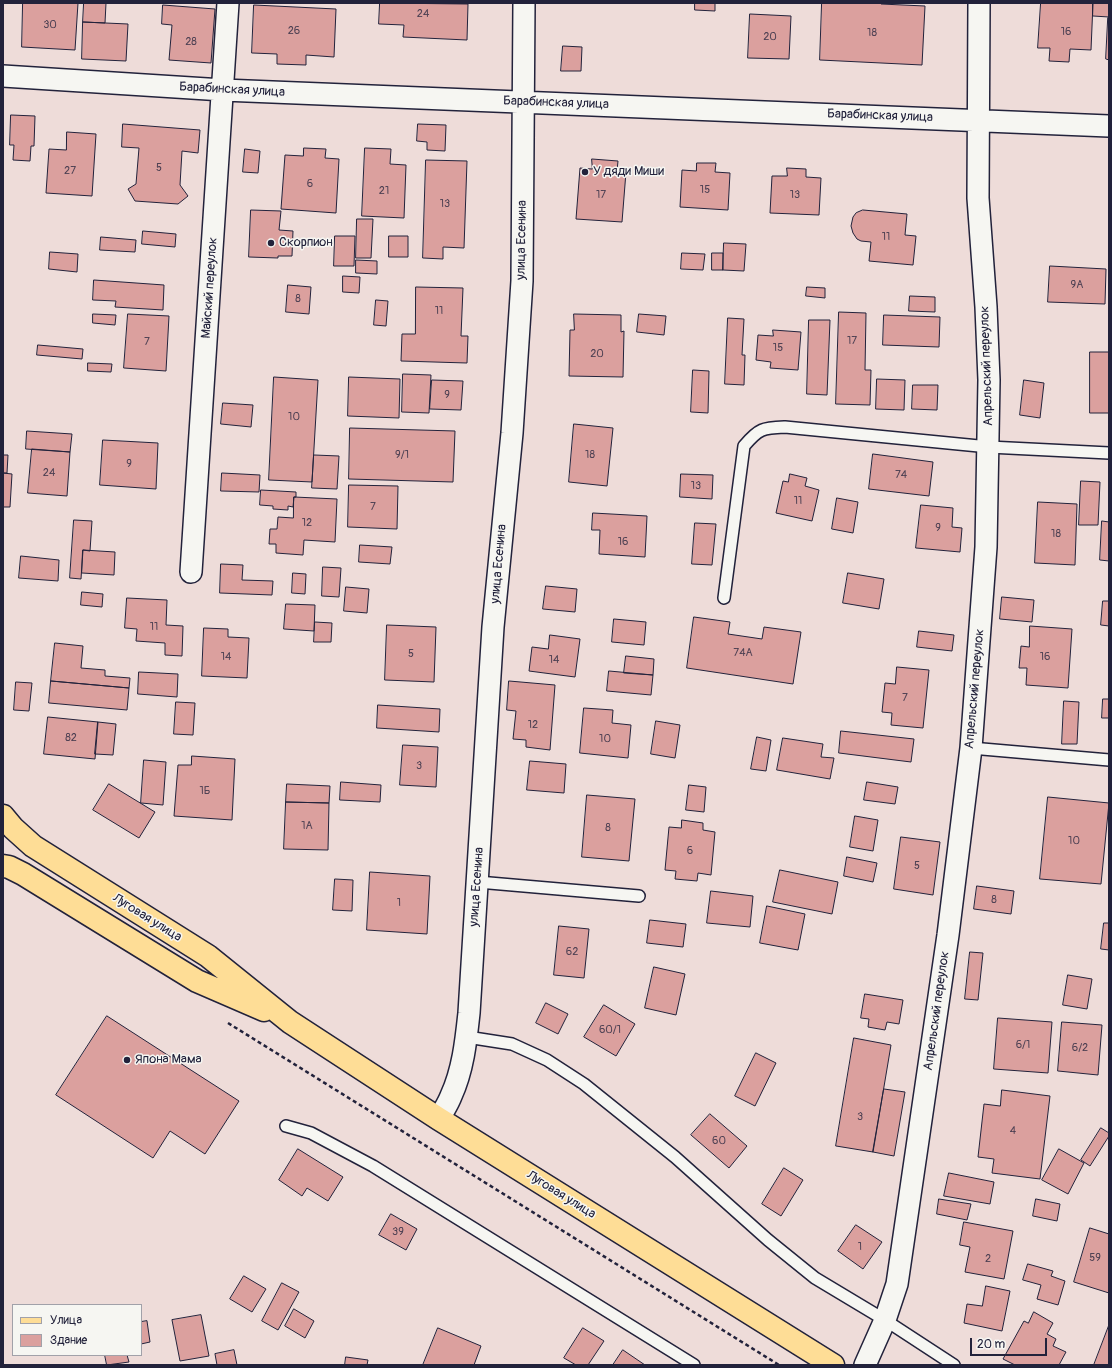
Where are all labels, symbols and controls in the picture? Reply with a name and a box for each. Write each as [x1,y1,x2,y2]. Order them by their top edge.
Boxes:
house number: 24 [417,7,429,21]
house number: 30 [43,18,57,32]
house number: 26 [288,24,300,38]
house number: 16 [1061,25,1071,39]
house number: 18 [867,26,877,40]
house number: 20 [763,30,777,44]
house number: 28 [185,35,197,49]
street label: Барабинская улица [179,79,285,101]
street label: Барабинская улица [503,93,609,113]
street label: Барабинская улица [827,106,933,126]
house number: 5 [156,161,162,175]
house number: 27 [64,164,76,178]
place label: У дяди Миши [593,164,664,180]
marker: У дяди Миши [580,167,590,177]
house number: 6 [307,177,313,191]
house number: 15 [700,183,710,197]
house number: 21 [379,184,389,198]
house number: 17 [596,188,606,202]
house number: 13 [790,188,800,202]
house number: 13 [440,197,450,211]
street label: улица Есенина [514,200,530,280]
house number: 11 [882,230,890,244]
place label: Скорпион [279,235,333,251]
street label: Майский переулок [199,237,221,339]
marker: Скорпион [266,238,276,248]
house number: 9А [1071,278,1083,292]
house number: 8 [295,292,301,306]
house number: 11 [435,304,443,318]
street label: Апрельский переулок [977,306,997,426]
house number: 17 [847,334,857,348]
house number: 7 [144,335,150,349]
house number: 15 [773,341,783,355]
house number: 20 [590,347,604,361]
house number: 9 [444,388,450,402]
house number: 10 [288,410,300,424]
house number: 9/1 [395,448,409,462]
house number: 18 [585,448,595,462]
house number: 9 [126,457,132,471]
house number: 24 [43,466,55,480]
house number: 74 [895,468,907,482]
house number: 13 [691,479,701,493]
house number: 11 [794,494,802,508]
house number: 7 [370,500,376,514]
house number: 12 [302,516,312,530]
house number: 9 [935,521,941,535]
street label: улица Есенина [488,524,510,604]
house number: 18 [1051,527,1061,541]
house number: 16 [618,535,628,549]
house number: 11 [150,620,158,634]
street label: Апрельский переулок [962,628,988,750]
house number: 74А [733,646,753,660]
house number: 5 [408,647,414,661]
house number: 14 [221,650,231,664]
house number: 16 [1040,650,1050,664]
house number: 14 [549,653,559,667]
house number: 7 [902,691,908,705]
house number: 12 [528,718,538,732]
house number: 82 [65,731,77,745]
house number: 10 [599,732,611,746]
house number: 3 [416,759,422,773]
house number: 1Б [200,784,210,798]
house number: 1А [301,819,313,833]
house number: 8 [605,821,611,835]
house number: 10 [1068,834,1080,848]
house number: 6 [687,844,693,858]
street label: улица Есенина [466,847,488,927]
house number: 5 [914,859,920,873]
street label: Луговая улица [110,891,184,945]
house number: 8 [991,893,997,907]
house number: 1 [397,896,401,910]
house number: 62 [566,945,578,959]
street label: Апрельский переулок [921,950,953,1072]
house number: 60/1 [599,1023,621,1037]
house number: 6/1 [1016,1038,1030,1052]
house number: 6/2 [1072,1041,1088,1055]
place label: Япона Мама [135,1052,201,1068]
marker: Япона Мама [122,1055,132,1065]
house number: 3 [857,1110,863,1124]
house number: 4 [1010,1124,1016,1138]
house number: 60 [712,1134,726,1148]
street label: Луговая улица [524,1168,598,1222]
house number: 39 [392,1225,404,1239]
house number: 1 [858,1240,862,1254]
house number: 59 [1089,1251,1101,1265]
house number: 2 [985,1252,991,1266]
legend [12,1304,142,1356]
text: Улица [50,1313,82,1328]
scale bar [972,1330,1049,1356]
text: Здание [50,1333,87,1348]
text: 20 m [977,1337,1005,1352]

